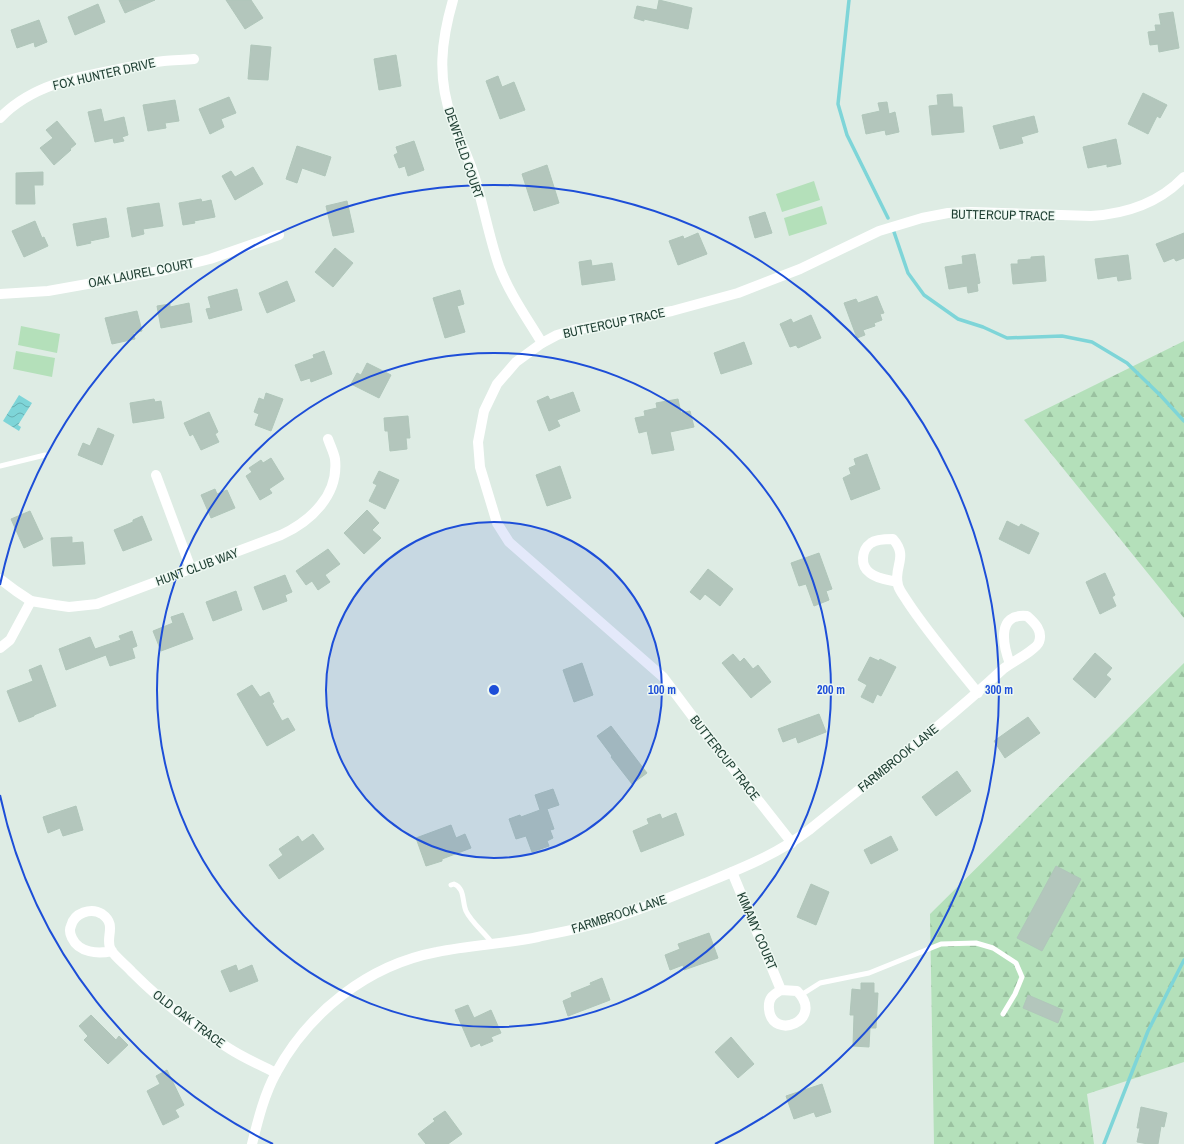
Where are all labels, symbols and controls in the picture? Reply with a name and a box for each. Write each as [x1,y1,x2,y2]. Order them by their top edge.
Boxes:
street label: FOX HUNTER DRIVE [51,54,157,94]
street label: DEWFIELD COURT [440,105,488,201]
street label: BUTTERCUP TRACE [951,206,1055,224]
street label: OAK LAUREL COURT [87,254,196,292]
street label: BUTTERCUP TRACE [561,304,667,342]
street label: HUNT CLUB WAY [153,544,241,590]
text: 100 m [648,682,676,698]
text: 200 m [817,682,845,698]
text: 300 m [985,682,1013,698]
centre of rings [487,683,501,697]
street label: BUTTERCUP TRACE [686,712,764,804]
street label: FARMBROOK LANE [854,720,942,796]
street label: KIMAMY COURT [733,890,781,973]
street label: FARMBROOK LANE [569,891,669,937]
street label: OLD OAK TRACE [149,986,229,1052]

